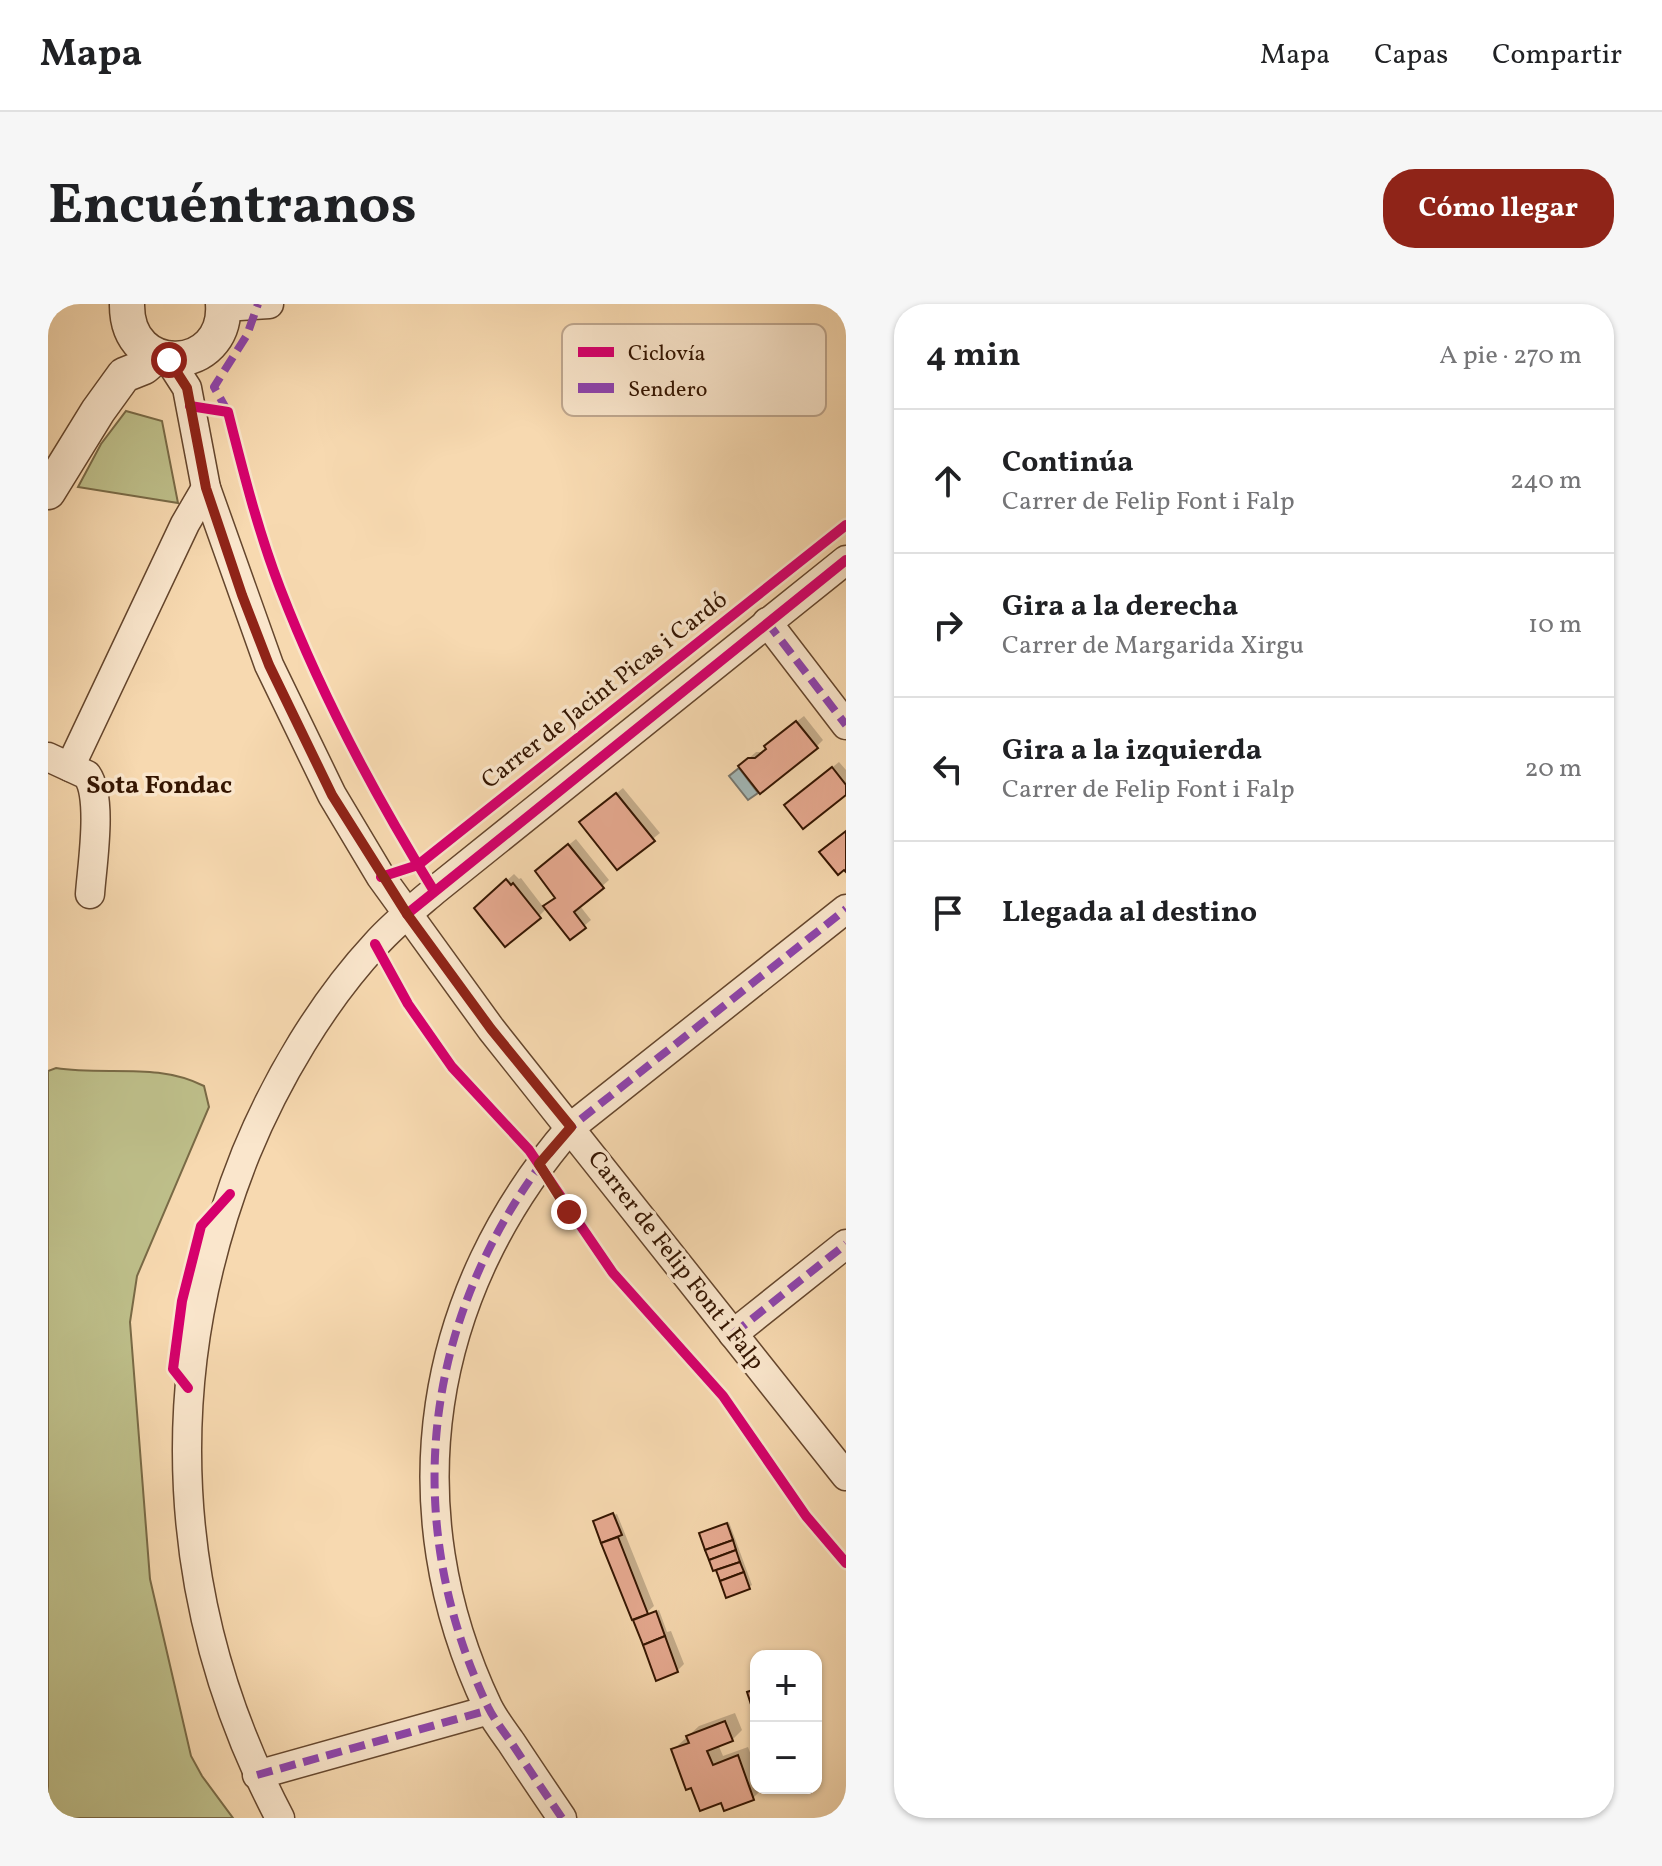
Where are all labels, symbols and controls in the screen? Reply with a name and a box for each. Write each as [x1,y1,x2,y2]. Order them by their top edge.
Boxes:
text: Mapa [40,29,142,82]
text: Mapa [1260,36,1330,75]
text: Capas [1374,36,1448,75]
text: Compartir [1492,36,1622,75]
text: Encuéntranos [48,169,417,247]
button: Cómo llegar [1383,169,1614,248]
legend [562,324,826,416]
text: 4 min [926,333,1021,380]
text: A pie · 270 m [1439,338,1582,374]
text: Ciclovía [628,339,706,370]
route start [151,342,187,378]
text: Sendero [628,375,707,406]
text: Continúa [1002,442,1134,484]
icon: ahead [926,459,970,503]
text: 240 m [1510,463,1582,499]
text: Carrer de Felip Font i Falp [1002,484,1295,520]
street label: Carrer de Jacint Picas i Cardó [475,584,735,798]
text: Gira a la derecha [1002,586,1238,628]
icon: right [926,603,970,647]
text: 10 m [1528,607,1582,643]
text: Carrer de Margarida Xirgu [1002,628,1304,664]
text: Gira a la izquierda [1002,730,1262,772]
icon: left [926,747,970,791]
text: 20 m [1524,751,1582,787]
district label: Sota Fondac [86,768,232,804]
text: Carrer de Felip Font i Falp [1002,772,1295,808]
icon: arrive [926,891,970,935]
text: Llegada al destino [1002,892,1257,934]
street label: Carrer de Felip Font i Falp [578,1144,772,1378]
route end [551,1194,587,1230]
map controls [750,1650,822,1794]
button: + [750,1650,822,1722]
button: − [750,1722,822,1794]

